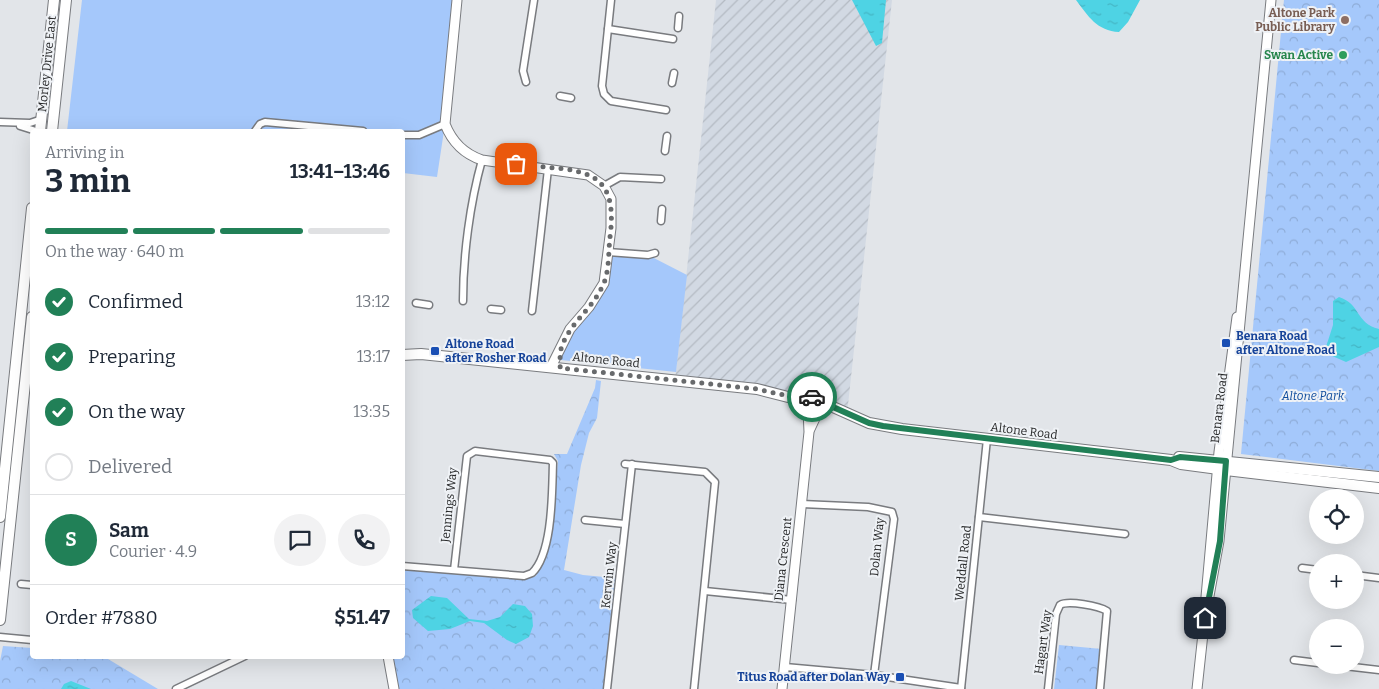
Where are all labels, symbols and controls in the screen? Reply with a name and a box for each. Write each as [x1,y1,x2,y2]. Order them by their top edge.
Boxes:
place label: Altone Park Public Library [1255,6,1336,34]
street label: Morley Drive East [35,14,59,113]
marker: Altone Park Public Library [1339,14,1351,26]
place label: Swan Active [1264,48,1333,62]
marker: Swan Active [1337,49,1349,61]
text: Arriving in [45,143,124,162]
pin [495,143,537,185]
icon: bag [502,150,530,178]
text: 13:41–13:46 [290,160,390,183]
text: 3 min [45,162,131,200]
text: On the way · 640 m [45,242,184,261]
icon: check [45,288,73,316]
text: Confirmed [88,290,183,313]
text: 13:12 [356,292,390,311]
place label: Benara Road after Altone Road [1236,329,1336,357]
place label: Altone Road after Rosher Road [445,337,547,365]
marker: Benara Road after Altone Road [1220,337,1232,349]
icon: check [45,343,73,371]
text: Preparing [88,345,176,368]
marker: Altone Road after Rosher Road [429,345,441,357]
text: 13:17 [357,347,390,366]
street label: Altone Road [572,350,640,370]
courier [787,372,837,422]
street label: Benara Road [1208,372,1230,444]
icon: car [798,383,826,411]
park label: Altone Park [1281,389,1345,403]
icon: check [45,398,73,426]
text: On the way [88,400,185,423]
text: 13:35 [353,402,390,421]
street label: Altone Road [990,420,1058,442]
text: Delivered [88,455,172,478]
street label: Jennings Way [438,466,460,544]
map controls [1309,489,1364,674]
button: locate [1309,489,1364,544]
button: chat [274,514,326,566]
button: phone [338,514,390,566]
street label: Diana Crescent [772,516,794,602]
street label: Dolan Way [867,516,887,577]
text: Sam [109,519,149,542]
street label: Weddall Road [952,524,974,602]
text: S [65,528,77,551]
street label: Kerwin Way [599,540,620,609]
text: Courier · 4.9 [109,542,197,561]
button: + [1309,554,1364,609]
pin [1184,597,1226,639]
icon: home [1191,604,1219,632]
text: Order #7880 [45,606,158,629]
text: $51.47 [334,606,390,629]
street label: Hagart Way [1032,608,1055,675]
button: − [1309,619,1364,674]
place label: Titus Road after Dolan Way [737,670,890,684]
marker: Titus Road after Dolan Way [894,671,906,683]

